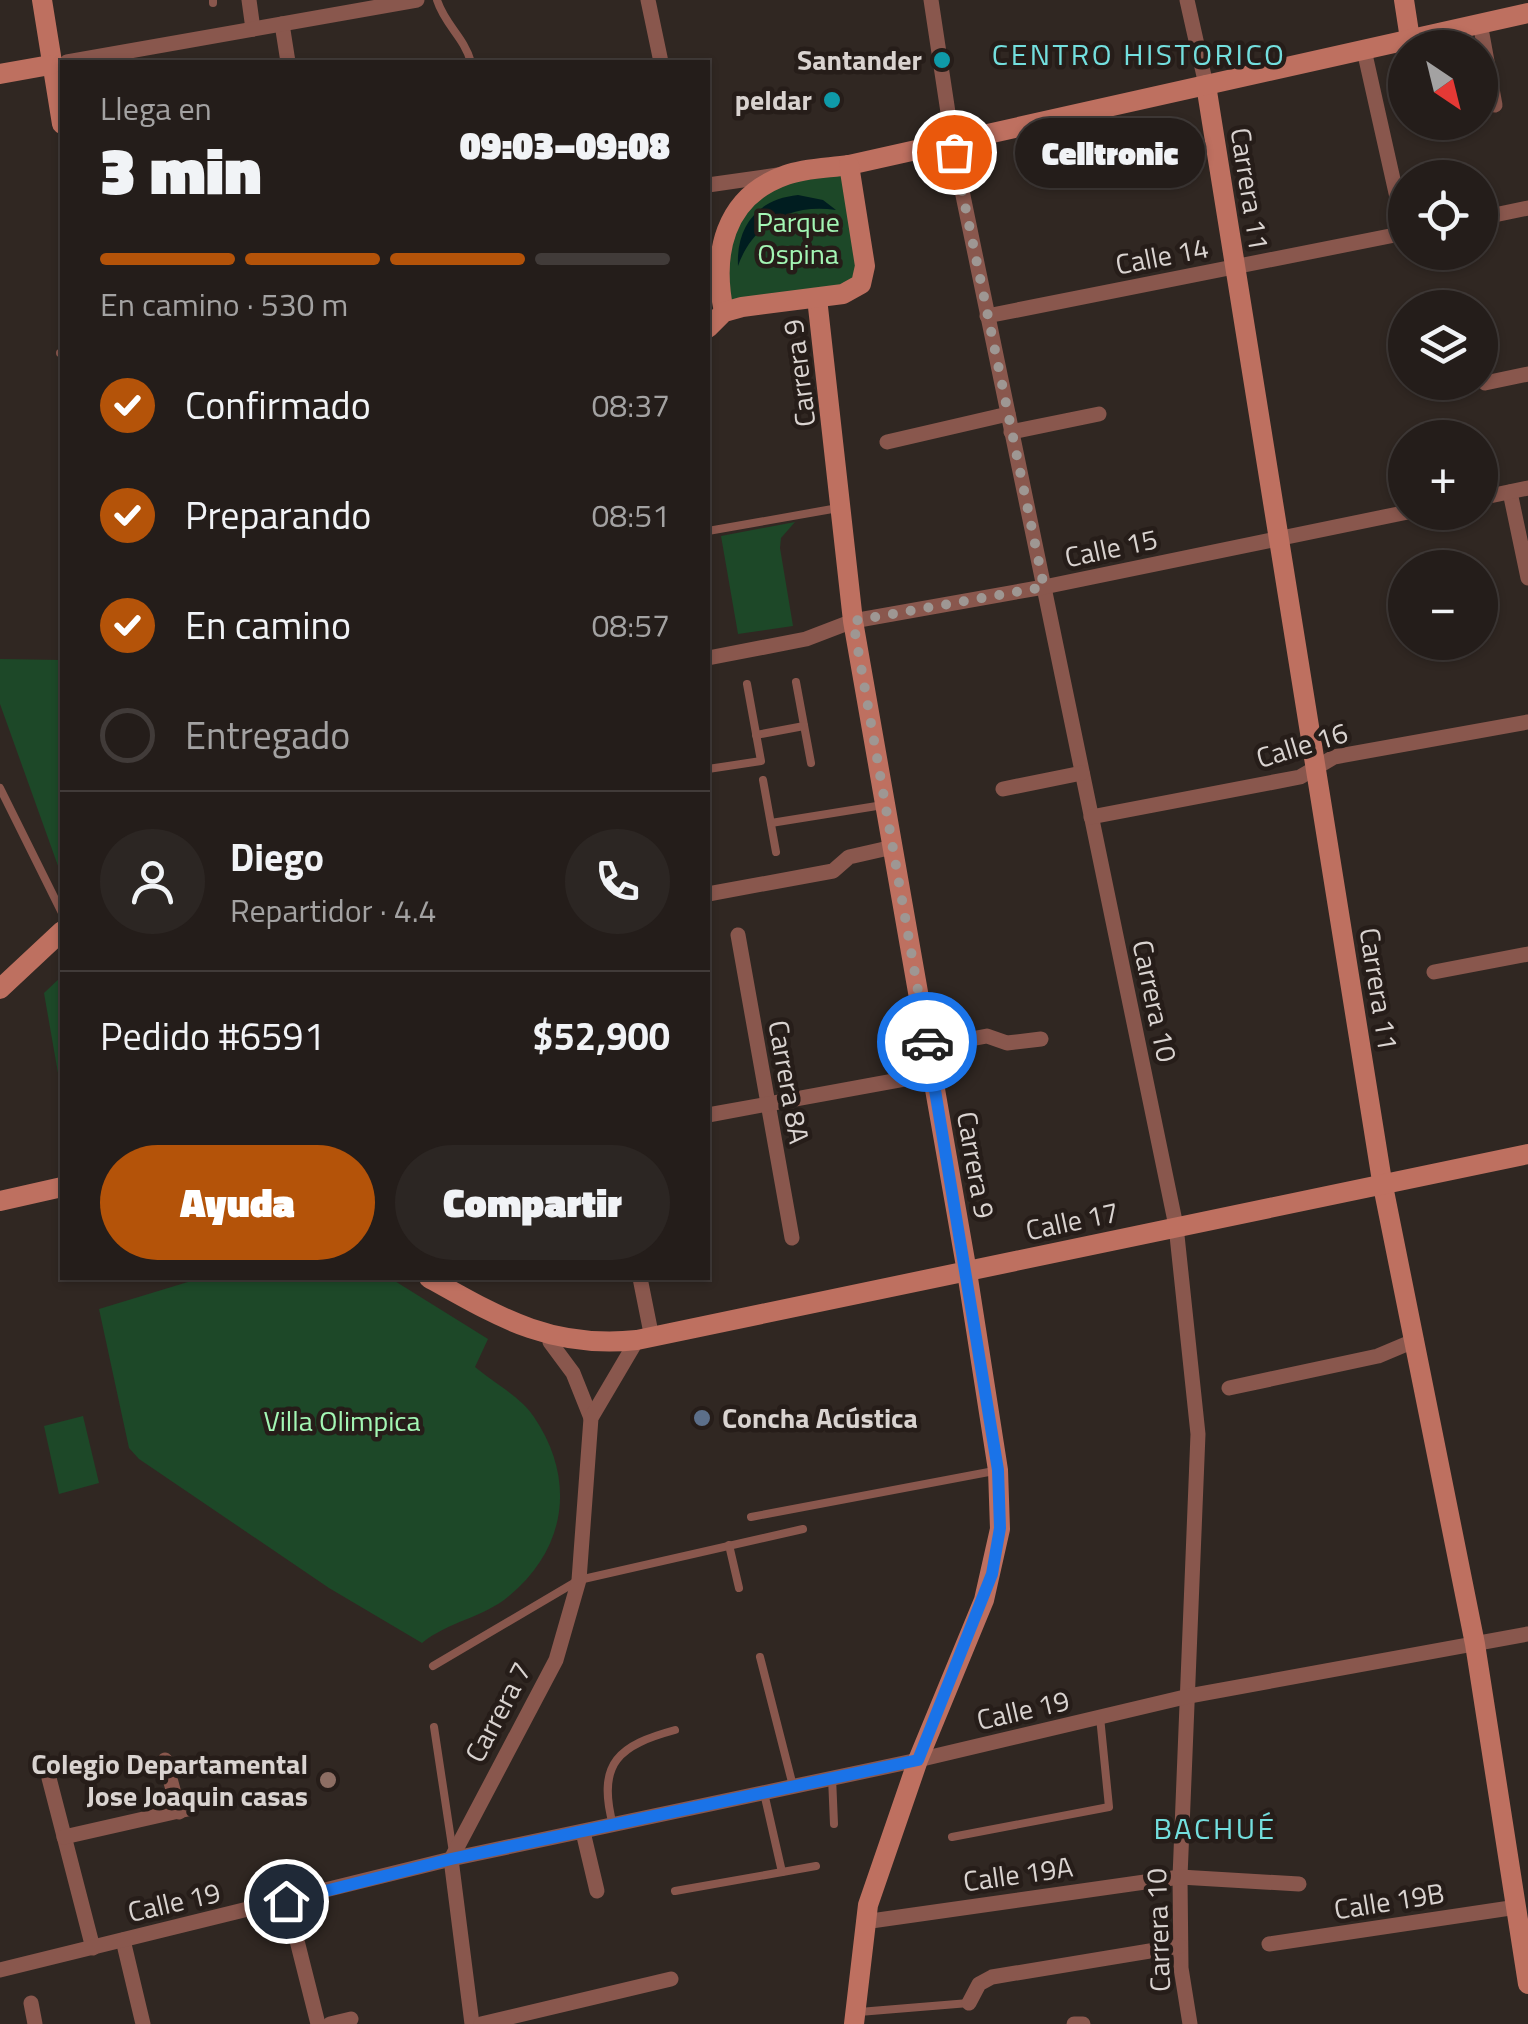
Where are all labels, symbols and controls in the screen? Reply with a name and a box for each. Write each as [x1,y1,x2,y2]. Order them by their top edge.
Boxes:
north arrow [1388,30,1498,140]
map controls [1388,30,1498,660]
district label: CENTRO HISTORICO [992,31,1286,77]
place label: Santander [797,38,922,81]
marker: Santander [931,49,953,71]
place label: peldar [735,78,812,121]
text: Llega en [100,84,212,132]
marker: peldar [821,89,843,111]
pin [912,110,997,195]
text: 09:03–09:08 [460,116,670,174]
callout: Celltronic [1014,117,1204,187]
text: 3 min [100,120,261,219]
street label: Carrera 11 [1220,124,1281,253]
icon: bag [927,125,982,180]
text: Celltronic [1042,129,1178,177]
button: locate [1388,160,1498,270]
park label: Parque Ospina [756,200,840,275]
street label: Calle 14 [1112,225,1212,286]
text: En camino · 530 m [100,280,348,328]
button: layers [1388,290,1498,400]
street label: Carrera 9 [771,317,826,429]
text: Confirmado [185,376,371,434]
icon: check [100,378,155,433]
text: 08:37 [591,381,670,429]
button: + [1388,420,1498,530]
text: Preparando [185,486,371,544]
icon: check [100,488,155,543]
text: 08:51 [591,491,670,539]
street label: Calle 15 [1061,517,1161,578]
button: − [1388,550,1498,660]
text: En camino [185,596,351,654]
icon: check [100,598,155,653]
text: 08:57 [591,601,670,649]
text: Entregado [185,706,350,764]
street label: Calle 16 [1251,710,1353,779]
text: Diego [230,828,324,886]
button: person [100,829,205,934]
button: phone [565,829,670,934]
text: Repartidor · 4.4 [230,886,436,934]
street label: Carrera 11 [1349,924,1410,1053]
street label: Carrera 10 [1122,936,1189,1066]
courier [877,992,977,1092]
text: Pedido #6591 [100,1007,325,1065]
text: $52,900 [532,1007,670,1065]
icon: car [900,1015,955,1070]
street label: Carrera 8A [757,1017,822,1147]
street label: Carrera 9 [946,1108,1007,1222]
button: Ayuda [100,1145,375,1260]
button: Compartir [395,1145,670,1260]
street label: Calle 17 [1022,1190,1122,1251]
place label: Concha Acústica [722,1396,918,1439]
park label: Villa Olimpica [263,1399,421,1442]
marker: Concha Acústica [691,1407,713,1429]
street label: Carrera 7 [453,1654,542,1770]
street label: Calle 19 [972,1678,1073,1741]
place label: Colegio Departamental Jose Joaquin casas [31,1742,308,1817]
marker: Colegio Departamental Jose Joaquin casas [317,1769,339,1791]
district label: BACHUÉ [1153,1805,1277,1851]
street label: Calle 19A [960,1844,1076,1902]
pin [244,1859,329,1944]
street label: Carrera 10 [1134,1867,1181,1993]
street label: Calle 19 [123,1870,224,1933]
street label: Calle 19B [1331,1871,1447,1930]
icon: home [259,1874,314,1929]

